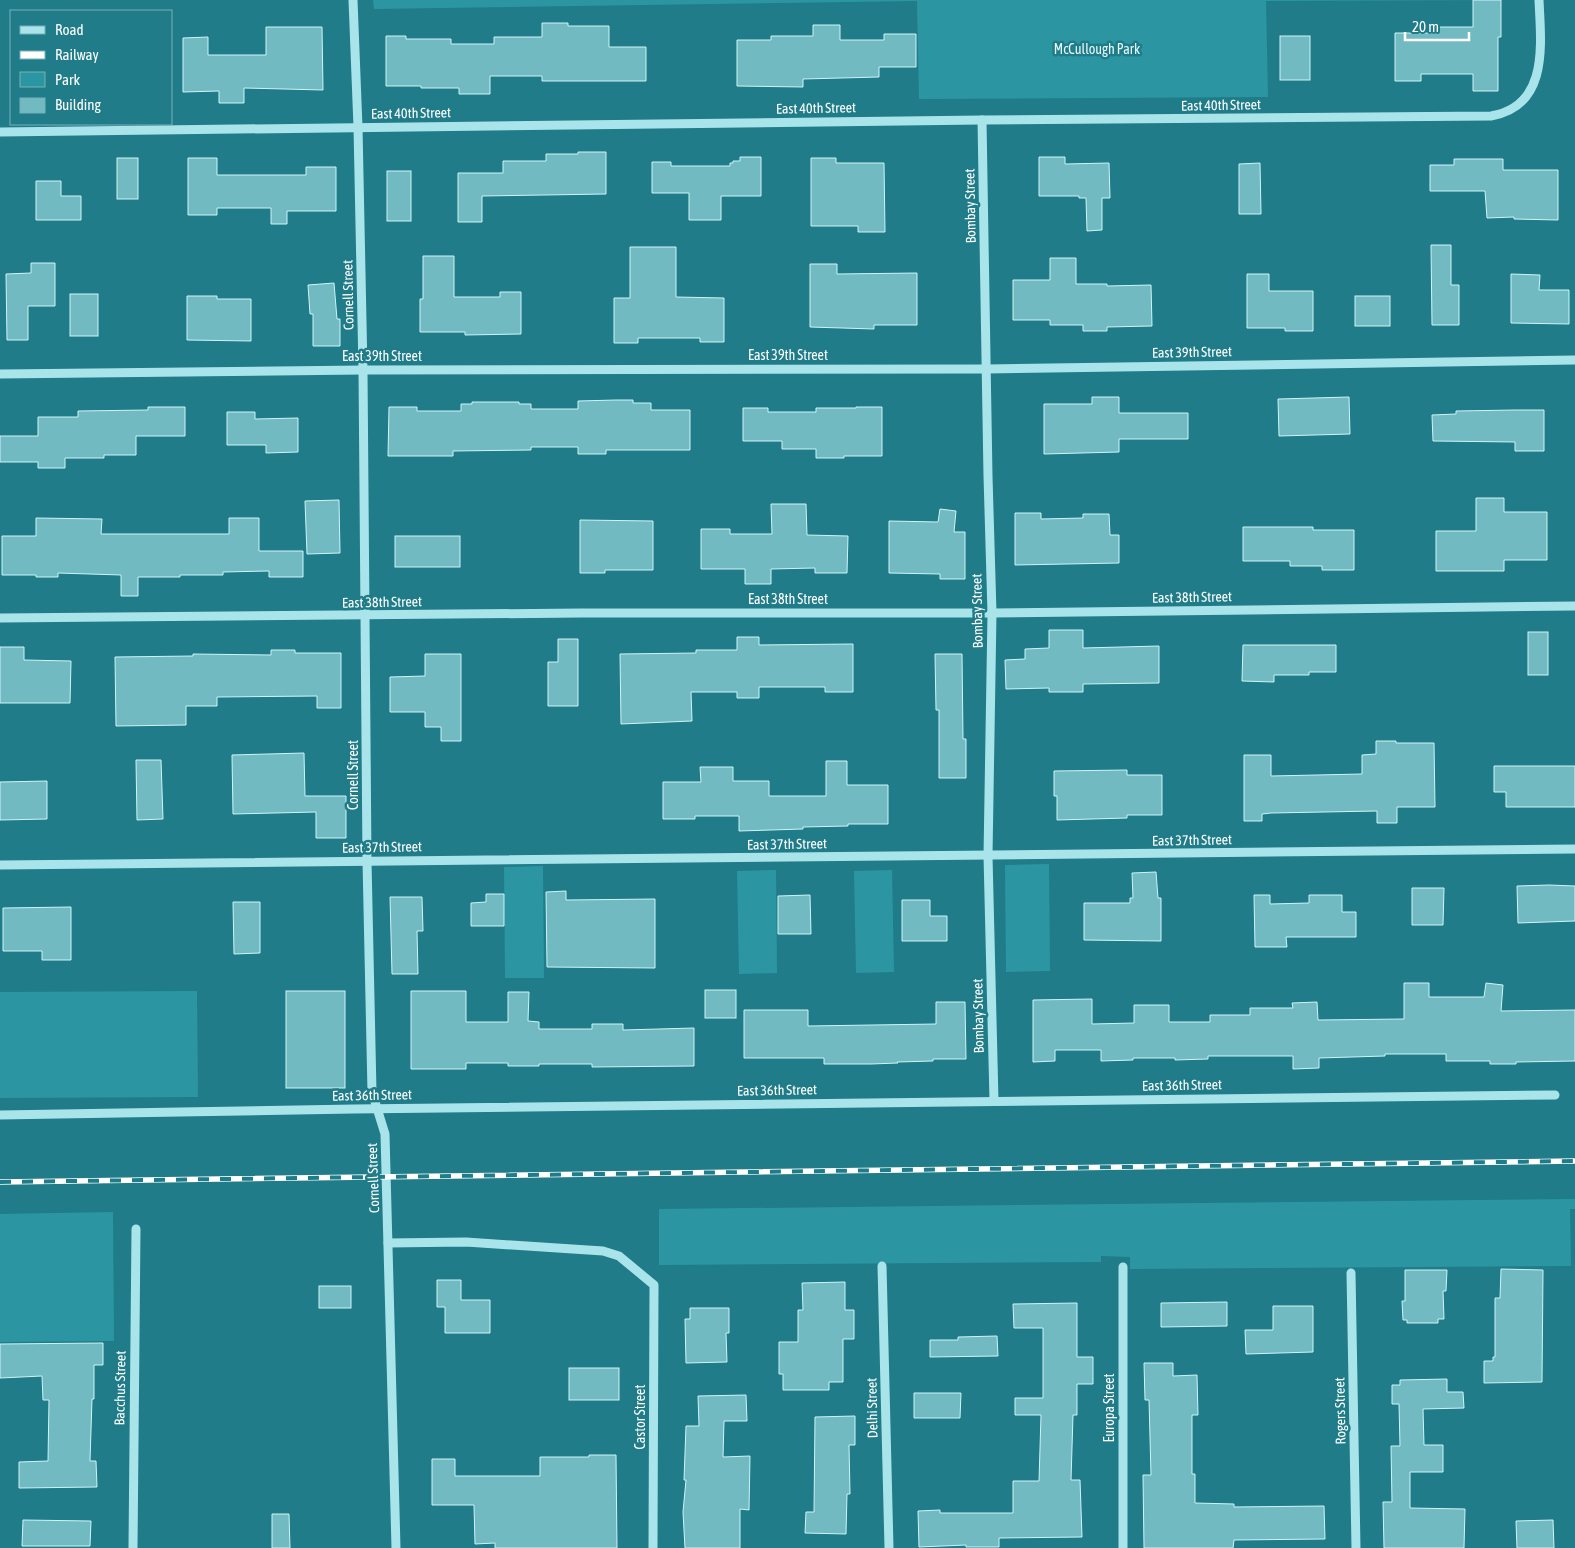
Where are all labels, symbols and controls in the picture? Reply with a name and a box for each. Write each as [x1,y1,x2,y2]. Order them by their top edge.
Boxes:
legend [10,10,172,125]
scale bar [1405,10,1469,42]
text: 20 m [1412,18,1439,35]
text: Road [55,21,84,38]
park label: McCullough Park [1054,41,1140,57]
text: Railway [55,46,99,63]
text: Park [55,71,80,88]
text: Building [55,96,101,113]
street label: East 40th Street [1181,96,1261,114]
street label: East 40th Street [776,99,856,117]
street label: East 40th Street [371,104,451,122]
street label: Bombay Street [961,168,979,244]
street label: Cornell Street [339,260,357,330]
street label: East 39th Street [1152,343,1232,361]
street label: East 39th Street [748,347,828,363]
street label: East 39th Street [342,348,422,364]
street label: Bombay Street [968,573,986,649]
street label: East 38th Street [1152,588,1232,606]
street label: East 38th Street [748,591,828,607]
street label: East 38th Street [342,593,422,611]
street label: Cornell Street [345,740,361,810]
street label: East 37th Street [1152,831,1232,849]
street label: East 37th Street [747,835,827,853]
street label: East 37th Street [342,838,422,856]
street label: Bombay Street [969,978,987,1054]
street label: East 36th Street [1142,1076,1222,1094]
street label: East 36th Street [737,1081,817,1099]
street label: East 36th Street [332,1086,412,1104]
street label: Cornell Street [364,1143,382,1213]
street label: Bacchus Street [111,1351,129,1425]
street label: Europa Street [1101,1373,1117,1443]
street label: Rogers Street [1331,1377,1349,1445]
street label: Delhi Street [863,1378,881,1438]
street label: Castor Street [632,1385,648,1450]

